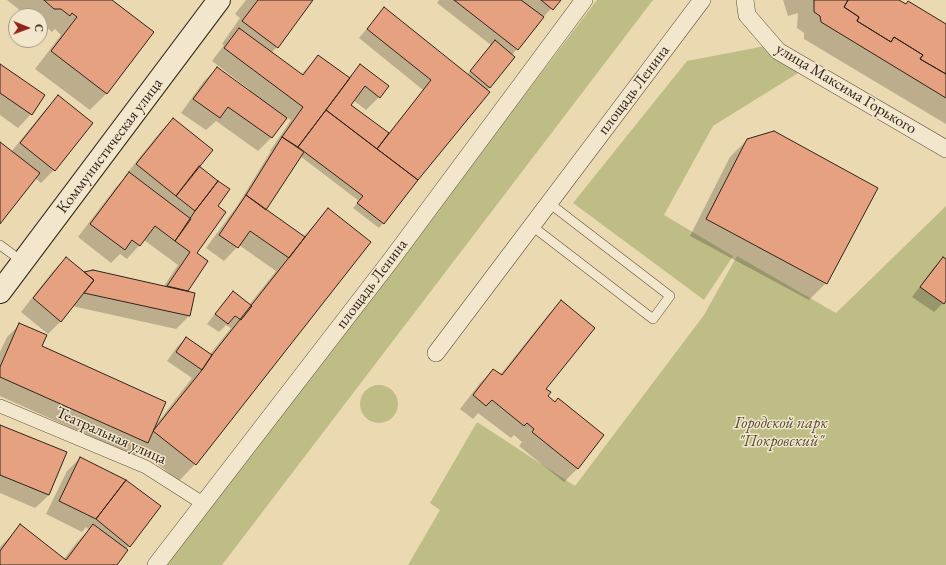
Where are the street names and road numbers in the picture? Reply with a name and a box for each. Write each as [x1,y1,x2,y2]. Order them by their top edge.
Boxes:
street label: улица Максима Горького [772,39,920,139]
street label: площадь Ленина [594,41,674,139]
street label: Коммунистическая улица [53,75,167,217]
street label: площадь Ленина [332,235,412,333]
street label: Театральная улица [53,403,169,469]

